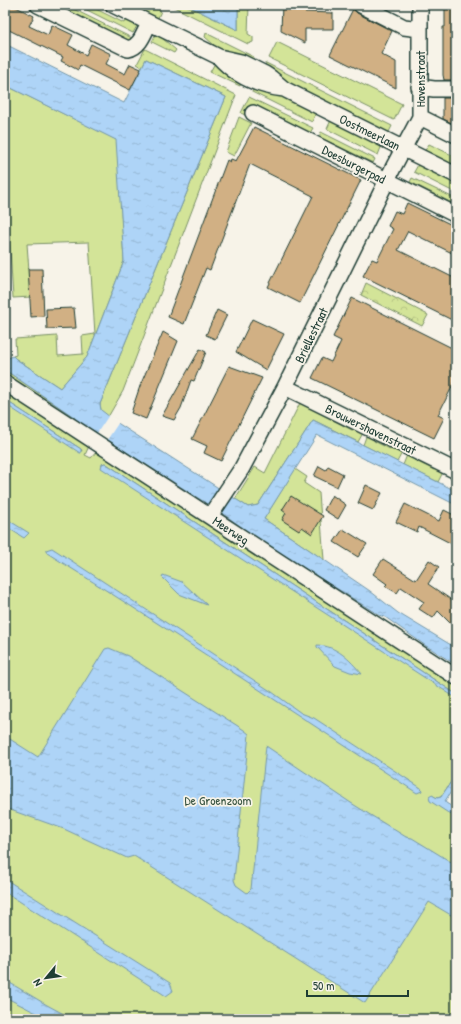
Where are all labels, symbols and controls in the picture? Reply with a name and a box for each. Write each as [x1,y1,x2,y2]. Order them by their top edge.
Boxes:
street label: Havenstraat [411,50,429,107]
street label: Oostmeerlaan [337,110,404,155]
street label: Doesburgerpad [319,140,389,188]
street label: Briellestraat [290,304,332,366]
street label: Brouwershavenstraat [322,399,420,459]
street label: Meerweg [209,512,253,549]
park label: De Groenzoom [185,791,252,809]
north arrow [26,958,66,998]
scale bar [307,972,408,998]
text: N [30,977,45,989]
text: 50 m [313,977,334,994]

